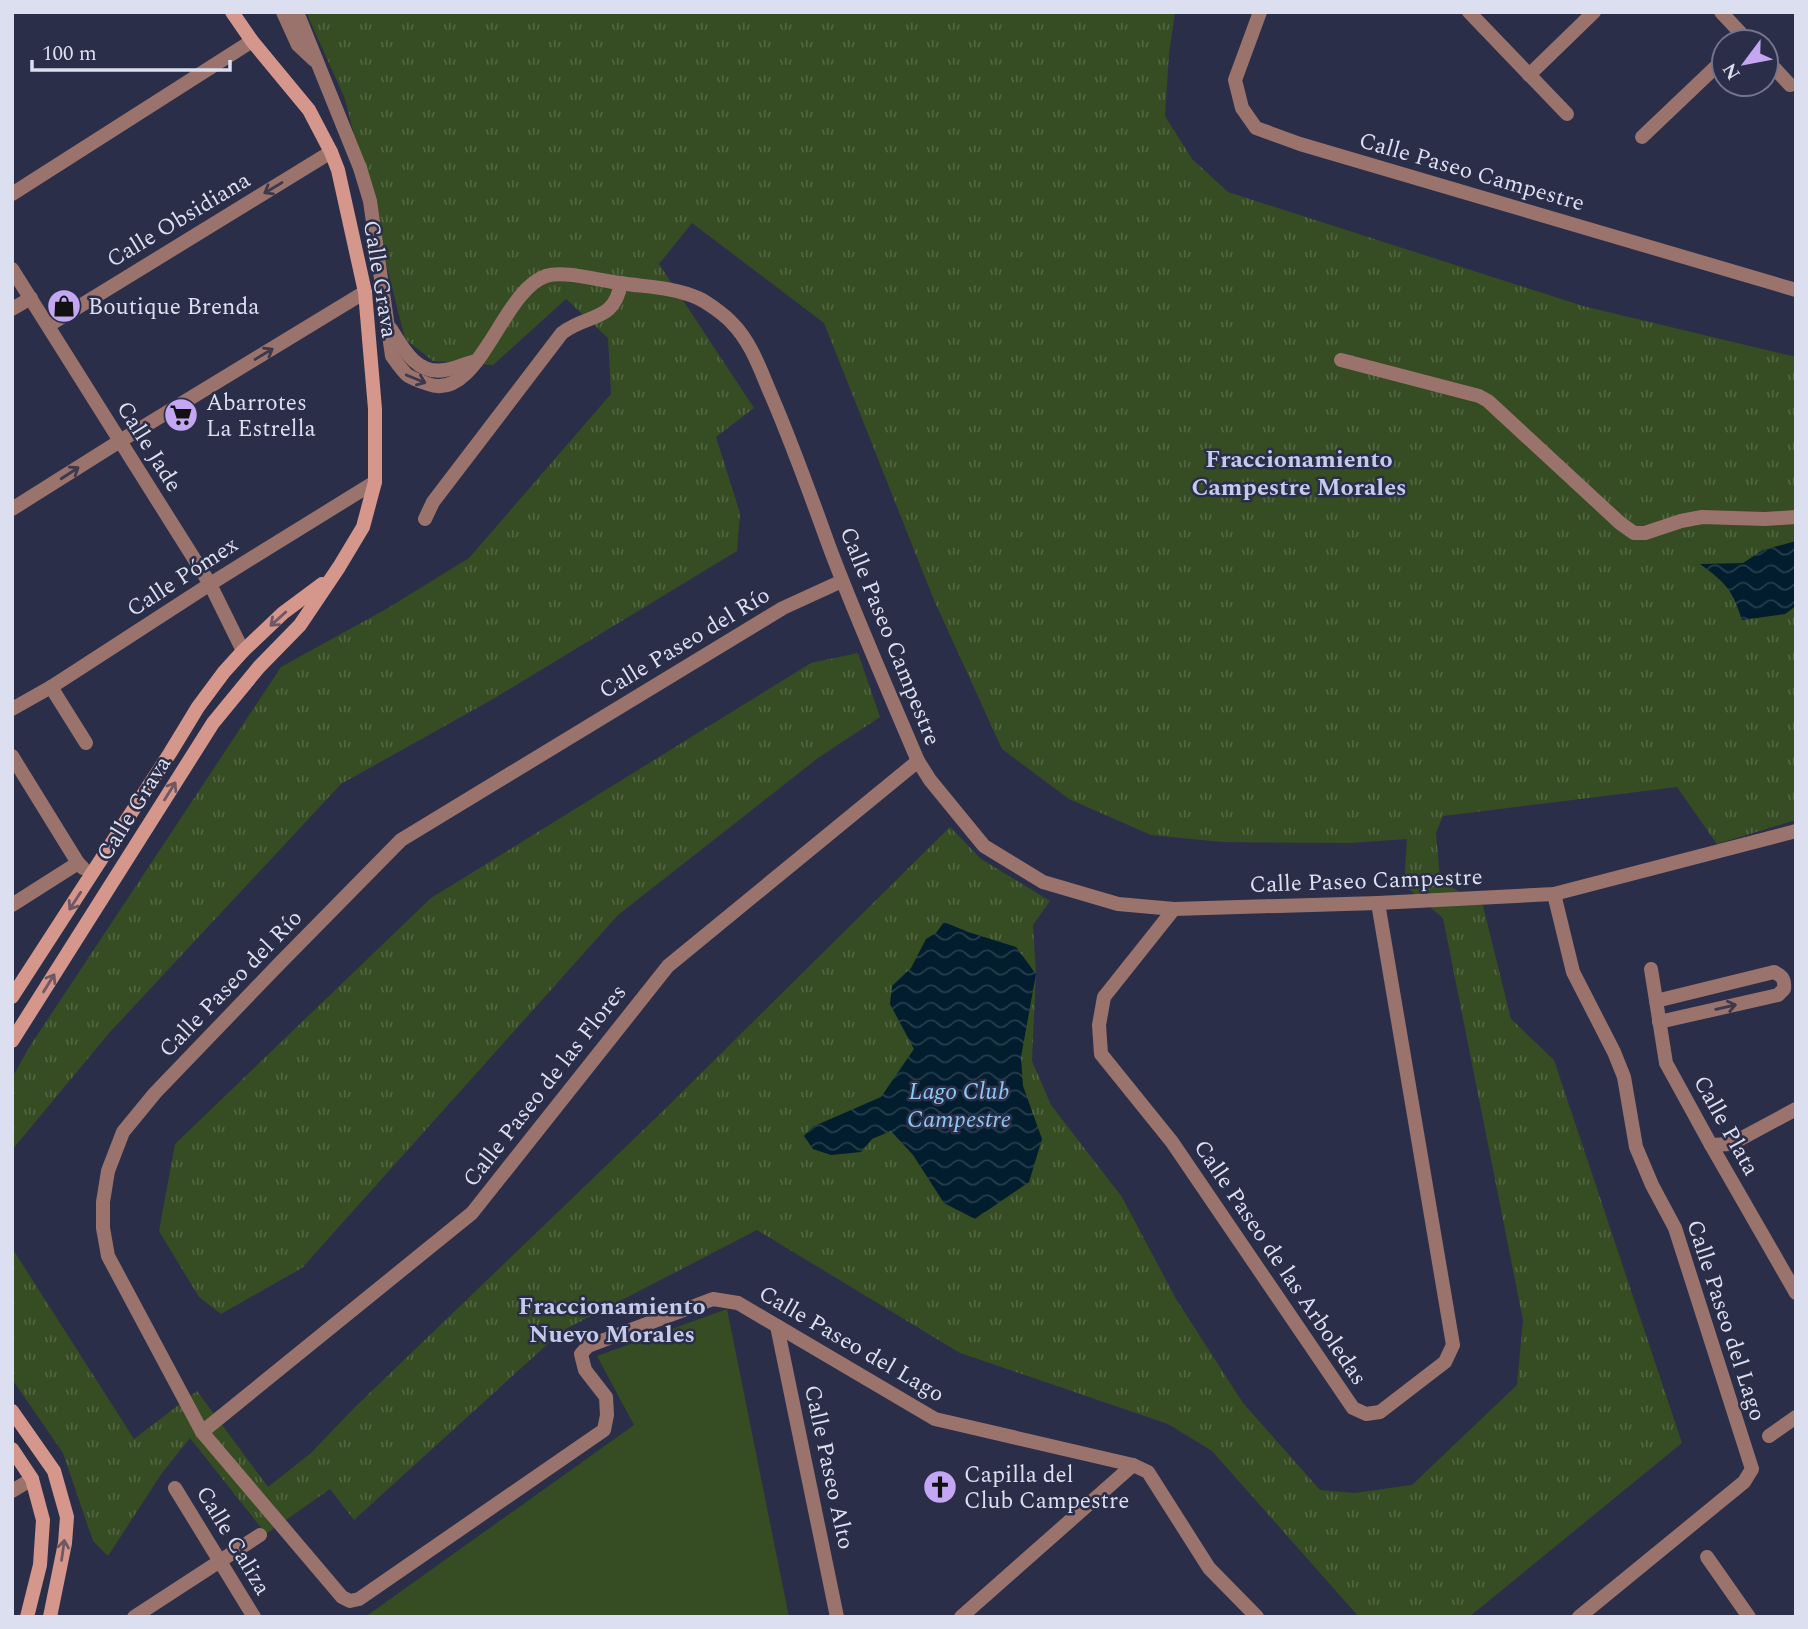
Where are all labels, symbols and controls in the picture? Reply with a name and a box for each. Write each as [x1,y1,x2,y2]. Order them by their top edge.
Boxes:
scale bar [32,28,229,72]
north arrow [1710,28,1780,98]
text: 100 m [42,38,97,70]
text: N [1715,57,1748,85]
street label: Calle Paseo Campestre [1355,123,1589,221]
street label: Calle Obsidiana [100,163,257,277]
one-way arrow [264,181,284,195]
street label: Calle Grava [353,218,406,341]
shop icon: Boutique Brenda [45,287,83,325]
place label: Boutique Brenda [88,290,260,325]
one-way arrow [253,346,273,360]
one-way arrow [405,374,426,387]
place label: Abarrotes La Estrella [206,386,316,447]
street label: Calle Jade [107,394,191,499]
supermarket icon: Abarrotes La Estrella [162,396,200,434]
district label: Fraccionamiento Campestre Morales [1191,442,1407,506]
one-way arrow [59,465,79,479]
street label: Calle Paseo Campestre [830,522,950,751]
street label: Calle Pómex [120,528,246,627]
street label: Calle Paseo del Río [593,578,777,708]
one-way arrow [270,610,287,627]
street label: Calle Grava [88,749,181,868]
one-way arrow [163,782,178,801]
street label: Calle Paseo Campestre [1249,860,1483,903]
one-way arrow [68,891,82,911]
street label: Calle Paseo del Río [151,902,311,1066]
one-way arrow [42,974,56,994]
street label: Calle Paseo de las Flores [455,977,636,1195]
one-way arrow [1714,1000,1737,1013]
street label: Calle Plata [1684,1069,1768,1182]
water label: Lago Club Campestre [907,1074,1011,1138]
street label: Calle Paseo de las Arboledas [1184,1133,1375,1393]
street label: Calle Paseo del Lago [1677,1215,1775,1426]
street label: Calle Paseo del Lago [752,1277,951,1412]
district label: Fraccionamiento Nuevo Morales [518,1289,706,1353]
street label: Calle Paseo Alto [794,1382,863,1553]
place label: Capilla del Club Campestre [964,1458,1129,1519]
church icon: Capilla del Club Campestre [921,1468,959,1506]
street label: Calle Caliza [186,1479,279,1602]
one-way arrow [57,1539,70,1562]

